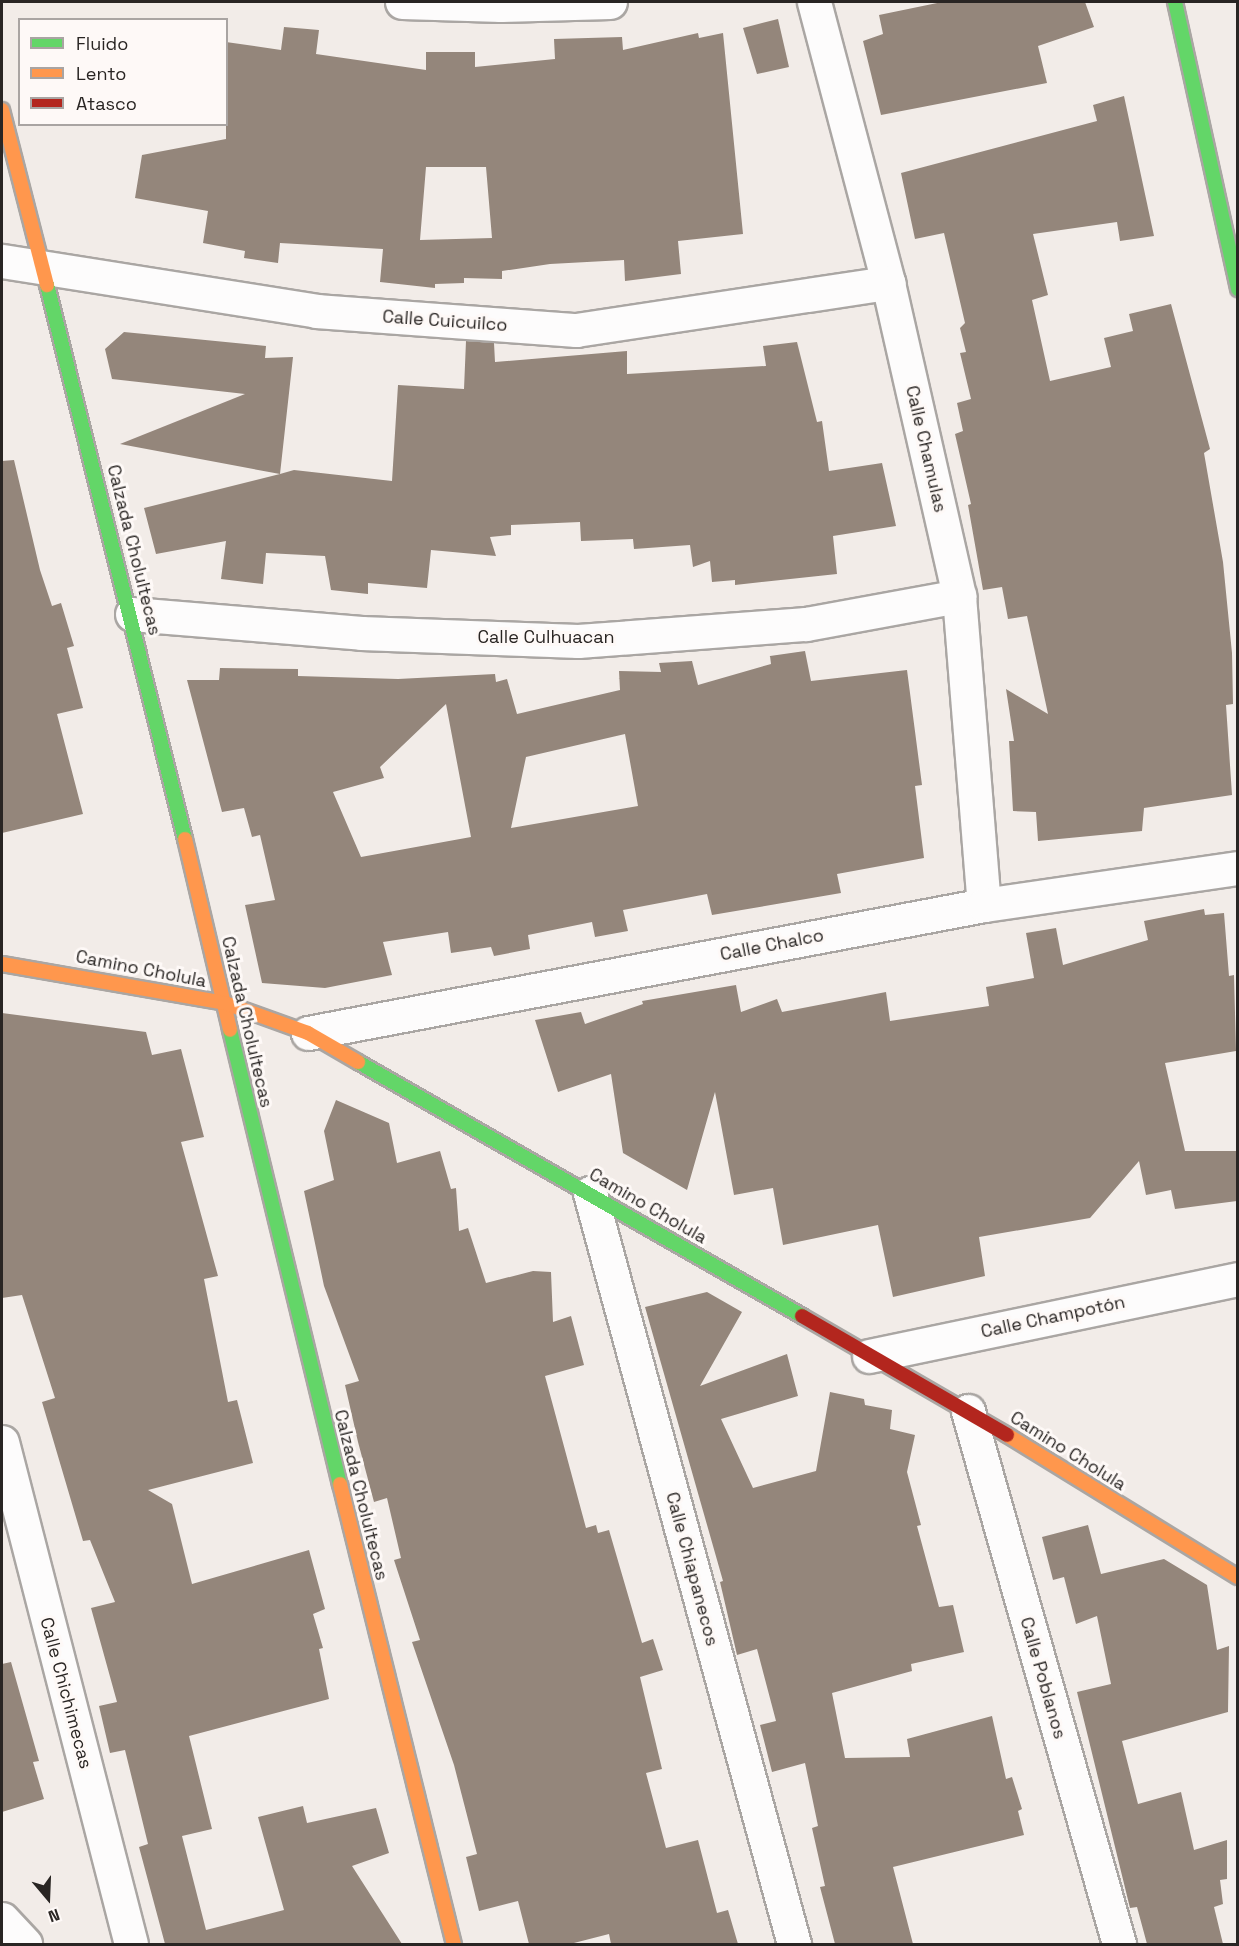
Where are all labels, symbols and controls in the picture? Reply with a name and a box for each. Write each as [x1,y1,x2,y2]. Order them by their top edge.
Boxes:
legend [18,18,228,126]
text: Fluido [76,32,128,55]
text: Lento [76,62,126,85]
text: Atasco [76,92,137,115]
street label: Calle Cuicuilco [382,306,508,336]
street label: Calle Chamulas [901,383,951,515]
street label: Calzada Cholultecas [102,462,166,638]
street label: Calle Culhuacan [477,626,615,648]
street label: Calle Chalco [718,924,826,966]
street label: Calzada Cholultecas [217,934,277,1110]
street label: Camino Cholula [74,946,208,992]
street label: Camino Cholula [585,1164,711,1248]
street label: Calle Champotón [979,1291,1127,1343]
street label: Calzada Cholultecas [329,1407,393,1583]
street label: Camino Cholula [1006,1407,1130,1495]
street label: Calle Chiapanecos [661,1490,723,1648]
street label: Calle Chichimecas [35,1615,97,1771]
street label: Calle Poblanos [1015,1615,1071,1741]
north arrow [18,1868,78,1928]
text: N [46,1904,63,1927]

